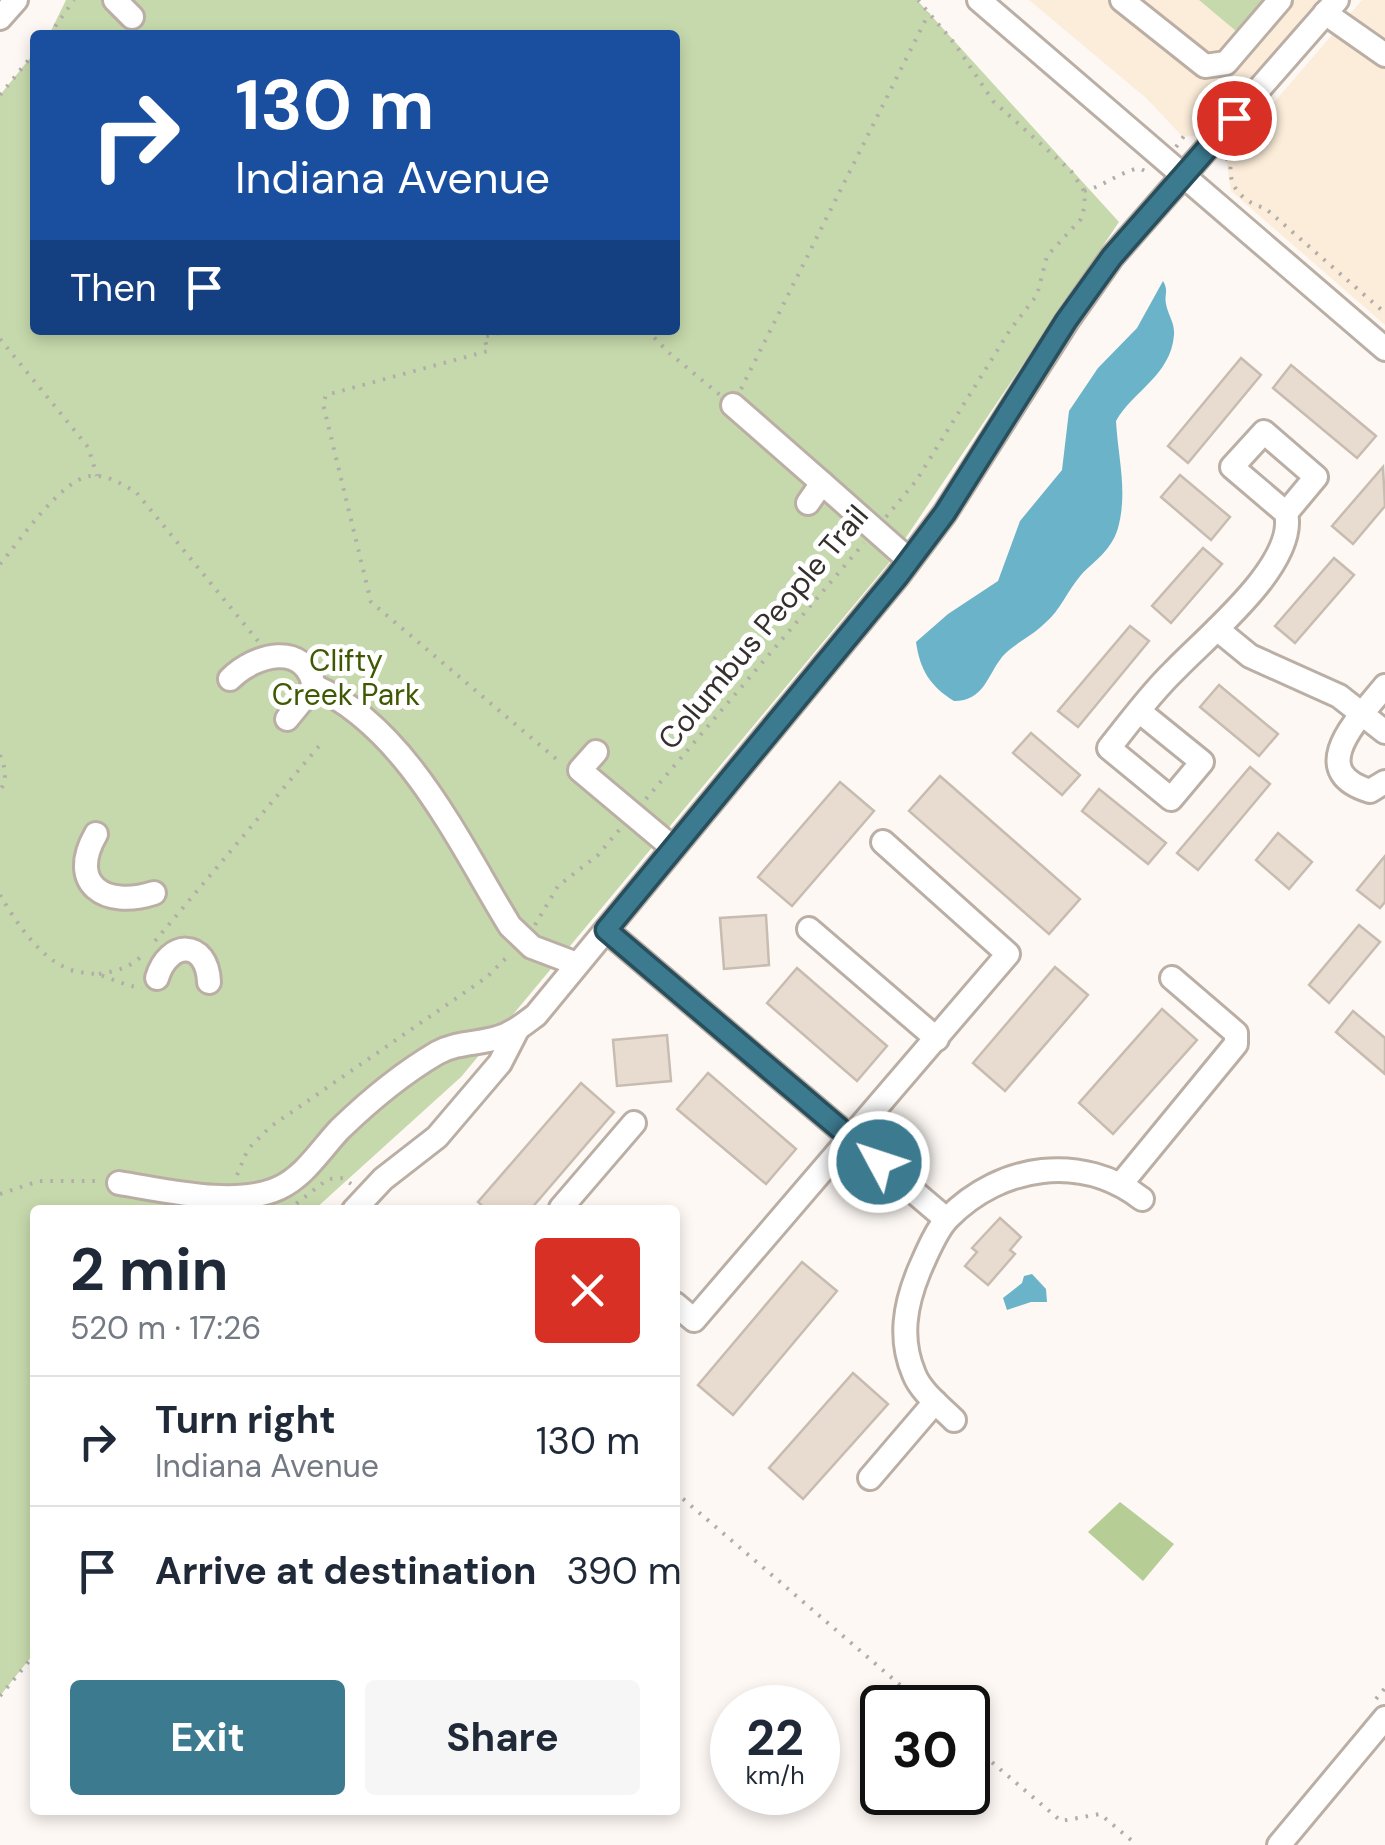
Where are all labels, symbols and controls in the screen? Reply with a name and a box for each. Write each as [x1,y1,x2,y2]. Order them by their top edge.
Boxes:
text: 130 m [235,60,434,151]
icon: right [70,70,200,200]
pin [1192,76,1277,161]
icon: arrive [1207,91,1262,146]
text: Indiana Avenue [235,148,550,207]
icon: arrive [177,260,232,315]
text: Then [70,263,157,313]
street label: Columbus People Trail [649,497,877,757]
park label: Clifty Creek Park [272,641,420,714]
position arrow [827,1110,931,1214]
text: 2 min [70,1230,229,1309]
button: close [535,1238,640,1343]
text: 520 m · 17:26 [70,1307,261,1349]
text: Turn right [155,1395,336,1445]
icon: right [70,1414,125,1469]
text: 130 m [536,1416,640,1466]
text: Indiana Avenue [155,1445,379,1487]
icon: arrive [70,1544,125,1599]
text: Arrive at destination [155,1546,537,1596]
text: 390 m [567,1546,682,1596]
button: Exit [70,1680,345,1795]
button: Share [365,1680,640,1795]
speed limit sign: 30 [860,1685,990,1815]
text: 22 [746,1705,804,1771]
text: km/h [745,1759,805,1792]

